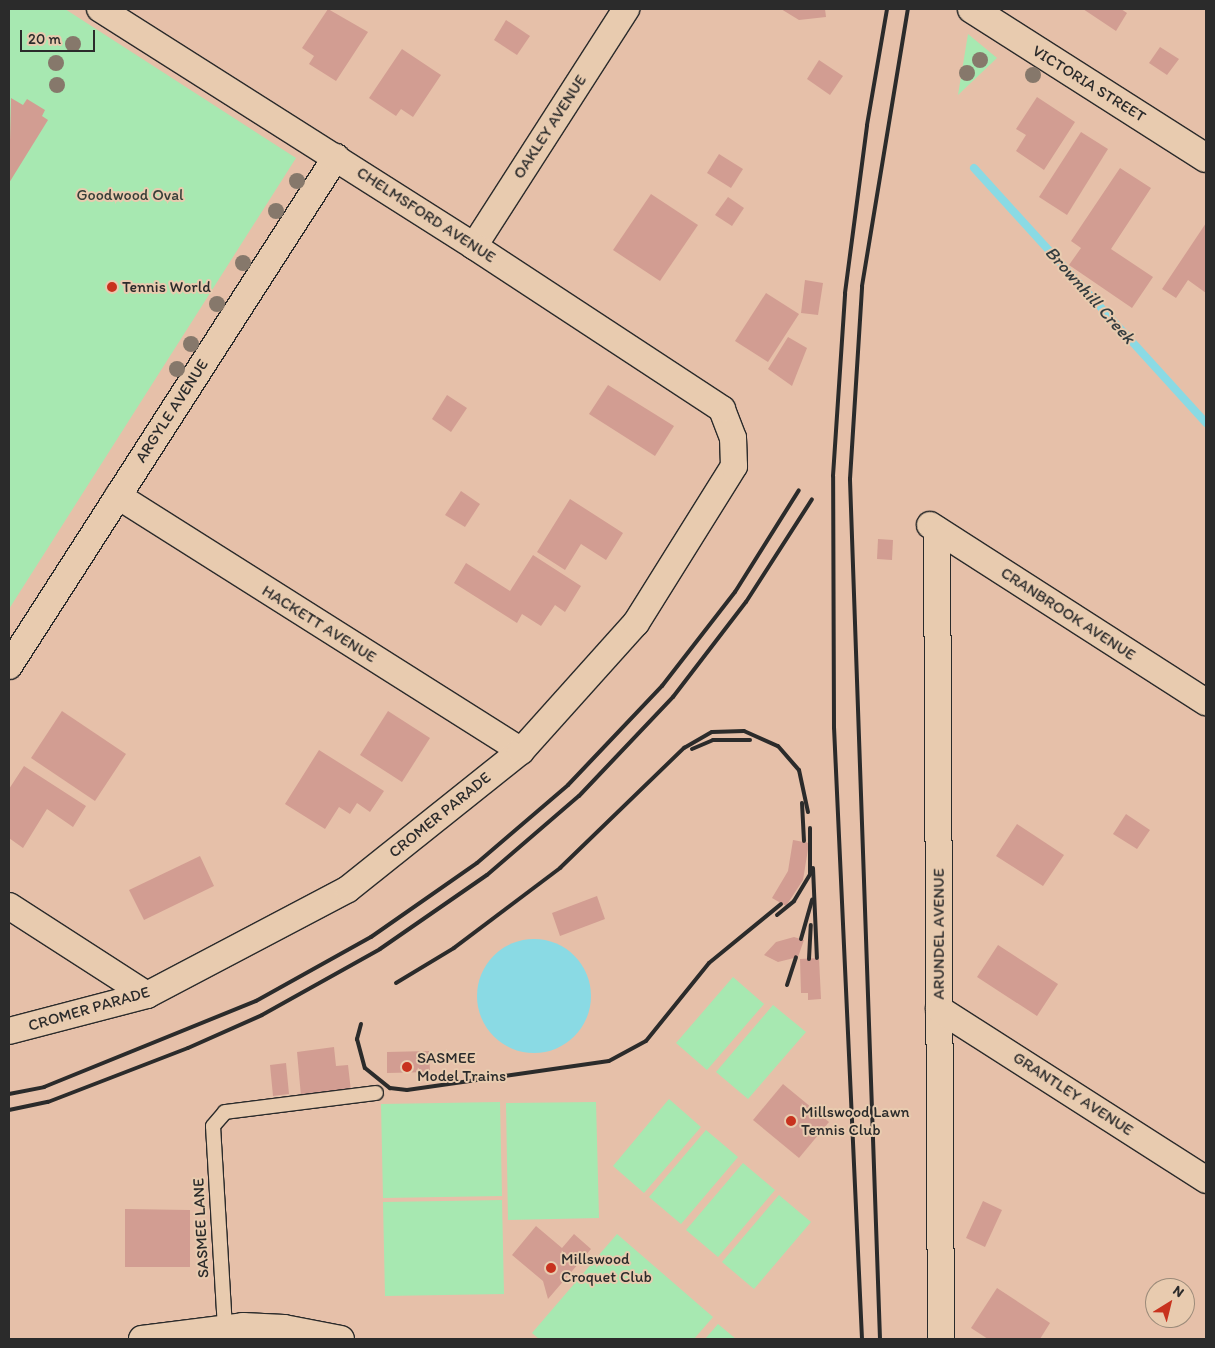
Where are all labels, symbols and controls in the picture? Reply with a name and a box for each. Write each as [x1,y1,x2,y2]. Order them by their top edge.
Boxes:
scale bar [22,20,98,52]
text: 20 m [28,30,61,48]
street label: VICTORIA STREET [1029,41,1149,127]
street label: OAKLEY AVENUE [509,71,591,183]
street label: CHELMSFORD AVENUE [353,163,499,267]
park label: Goodwood Oval [76,185,184,205]
water label: Brownhill Creek [1041,242,1139,348]
place label: Tennis World [122,277,210,297]
marker: Tennis World [106,281,118,293]
street label: ARGYLE AVENUE [132,356,212,466]
street label: CRANBROOK AVENUE [997,563,1139,665]
street label: HACKETT AVENUE [259,581,379,667]
street label: CROMER PARADE [385,768,495,862]
street label: ARUNDEL AVENUE [929,869,949,999]
street label: CROMER PARADE [26,983,152,1035]
place label: SASMEE Model Trains [417,1048,505,1086]
street label: GRANTLEY AVENUE [1009,1048,1137,1140]
marker: SASMEE Model Trains [401,1061,413,1073]
place label: Millswood Lawn Tennis Club [801,1102,909,1140]
marker: Millswood Lawn Tennis Club [785,1115,797,1127]
street label: SASMEE LANE [189,1177,213,1279]
place label: Millswood Croquet Club [561,1249,652,1287]
marker: Millswood Croquet Club [545,1262,557,1274]
north arrow [1145,1278,1195,1328]
text: N [1170,1282,1187,1301]

